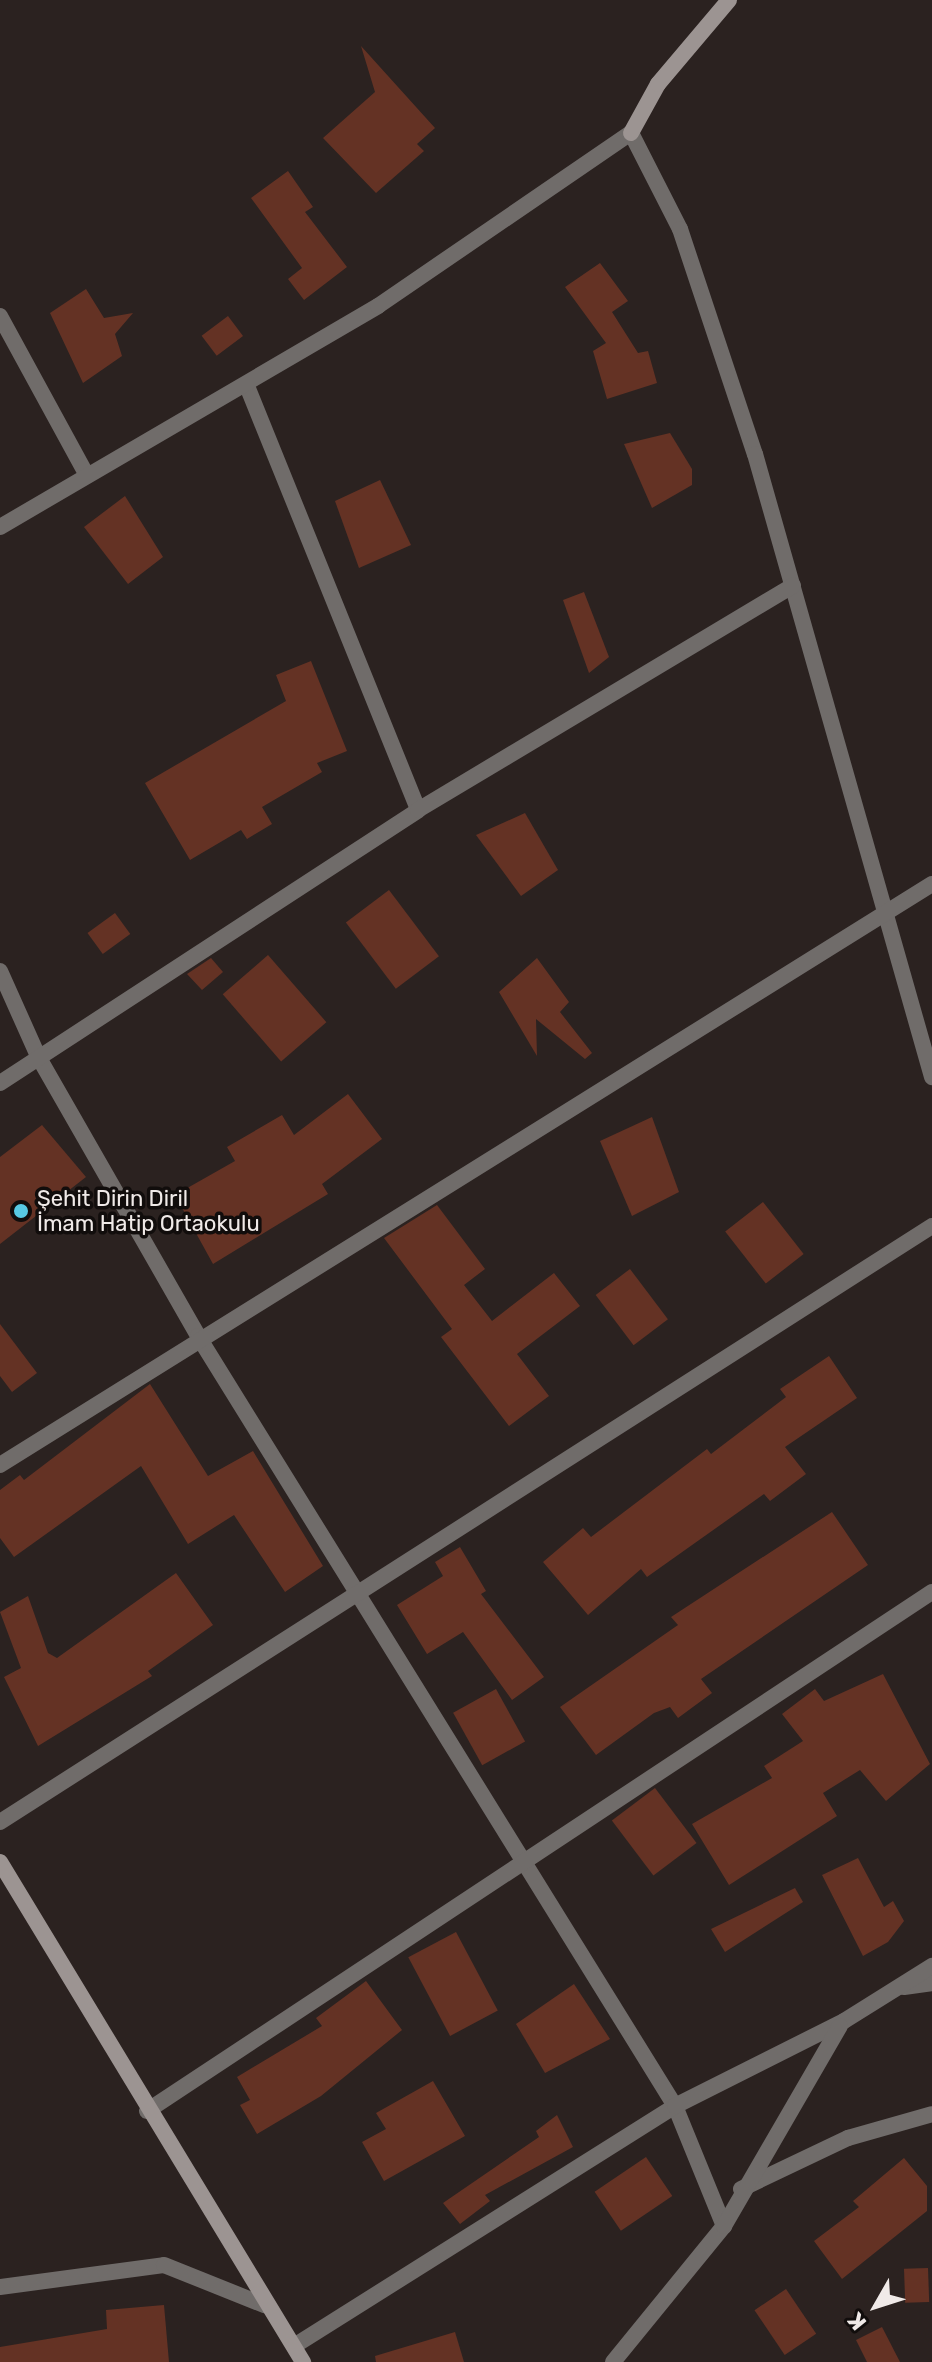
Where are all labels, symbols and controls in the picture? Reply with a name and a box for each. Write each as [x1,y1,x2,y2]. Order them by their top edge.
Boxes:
place label: Şehit Dirin Diril İmam Hatip Ortaokulu [37,1185,260,1236]
marker: Şehit Dirin Diril İmam Hatip Ortaokulu [12,1202,30,1220]
north arrow [836,2266,916,2346]
text: K [842,2307,872,2336]

